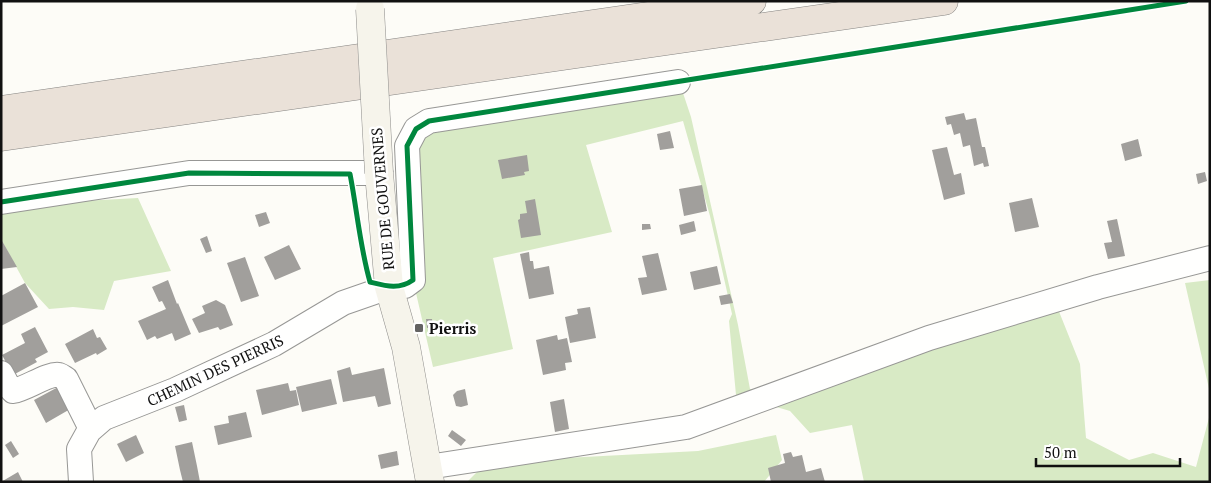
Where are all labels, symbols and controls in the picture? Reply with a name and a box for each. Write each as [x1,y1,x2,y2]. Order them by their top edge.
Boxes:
street label: RUE DE GOUVERNES [366,127,398,271]
place label: Pierris [429,318,477,338]
marker: Pierris [413,322,425,334]
street label: CHEMIN DES PIERRIS [143,330,287,410]
scale bar [1036,436,1180,468]
text: 50 m [1044,442,1077,462]

